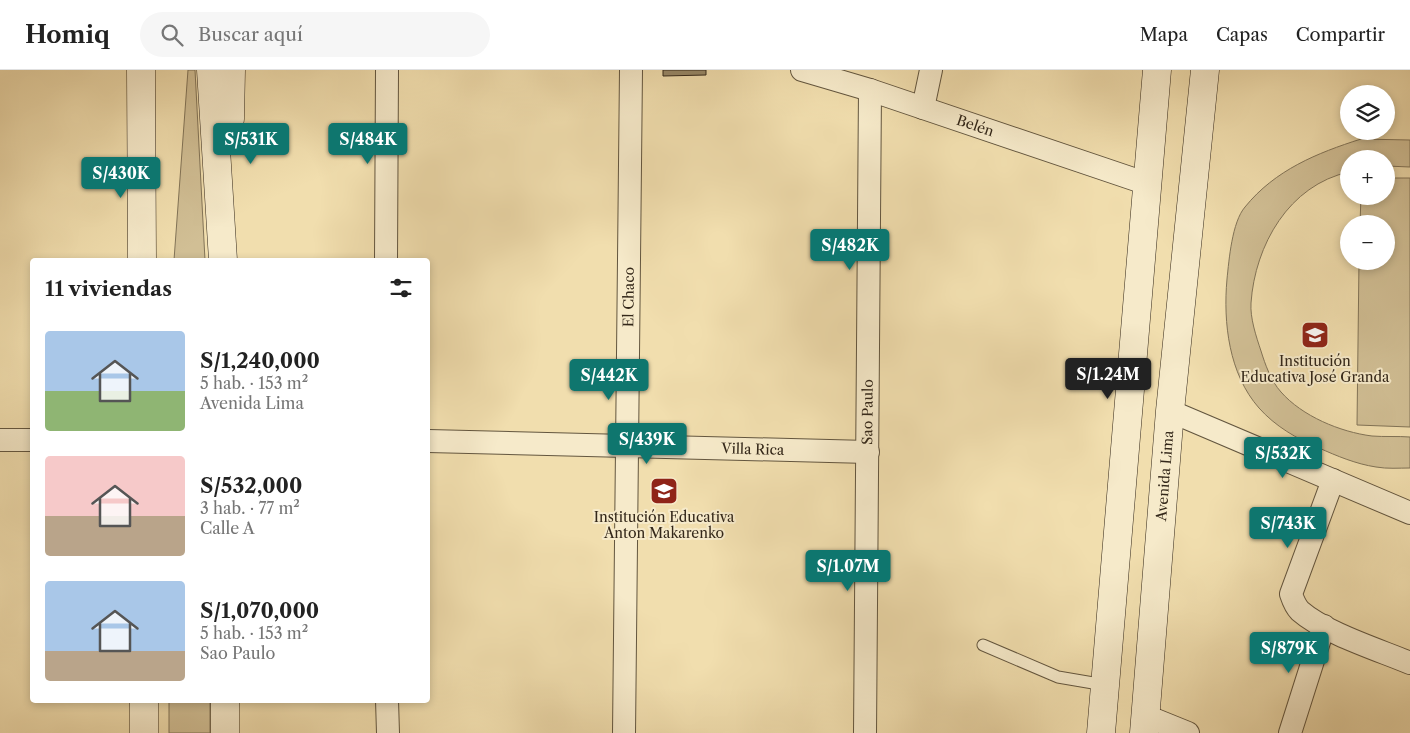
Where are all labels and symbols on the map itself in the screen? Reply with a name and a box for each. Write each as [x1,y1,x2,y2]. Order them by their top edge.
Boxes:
street label: Belén [954,111,997,140]
pin: S/531K [210,122,292,165]
pin: S/484K [327,122,409,165]
pin: S/430K [80,156,162,199]
pin: S/482K [809,228,891,271]
street label: El Chaco [619,267,638,327]
school or university icon: Institución Educativa José Granda [1300,320,1330,350]
place label: Institución Educativa José Granda [1241,352,1390,386]
pin: S/442K [568,358,650,401]
pin: S/1.24M [1062,358,1154,400]
street label: Sao Paulo [858,379,877,445]
pin: S/439K [606,422,688,465]
street label: Avenida Lima [1152,429,1177,523]
pin: S/532K [1242,436,1324,479]
street label: Villa Rica [720,439,785,459]
school or university icon: Institución Educativa Anton Makarenko [649,476,679,506]
pin: S/743K [1247,506,1329,549]
place label: Institución Educativa Anton Makarenko [594,508,735,542]
pin: S/1.07M [802,550,894,592]
pin: S/879K [1248,632,1330,674]

